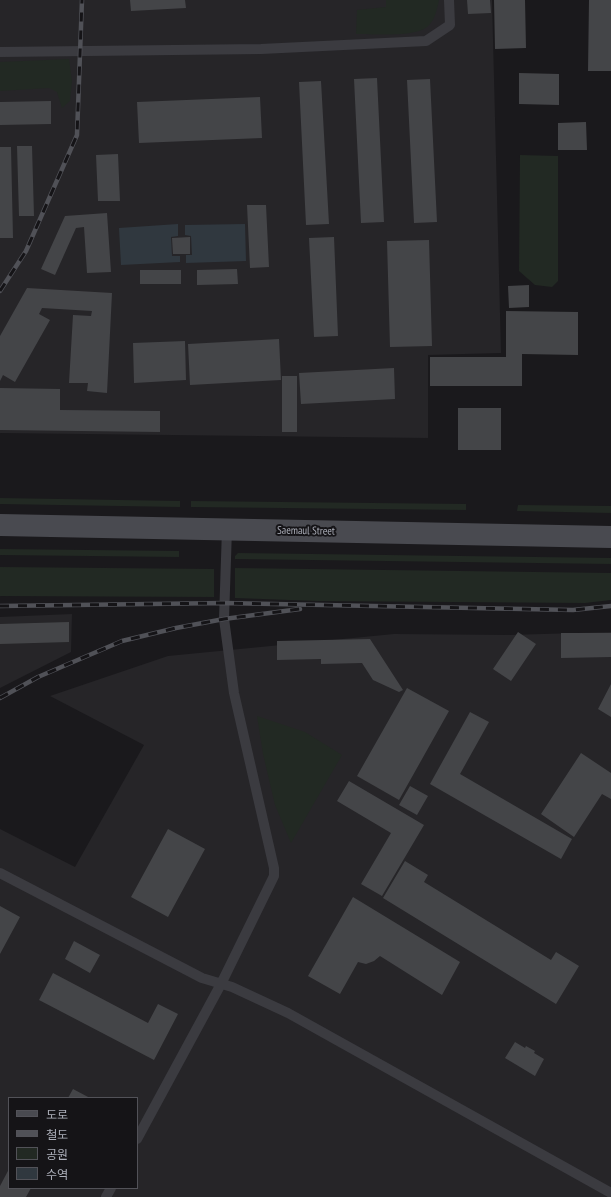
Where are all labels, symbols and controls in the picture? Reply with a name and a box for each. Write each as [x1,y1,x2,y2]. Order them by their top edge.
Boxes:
street label: Saemaul Street [277,524,335,538]
legend [8,1097,138,1189]
text: 도로 [46,1107,68,1122]
text: 철도 [46,1127,68,1142]
text: 공원 [46,1147,68,1162]
text: 수역 [46,1167,68,1182]

